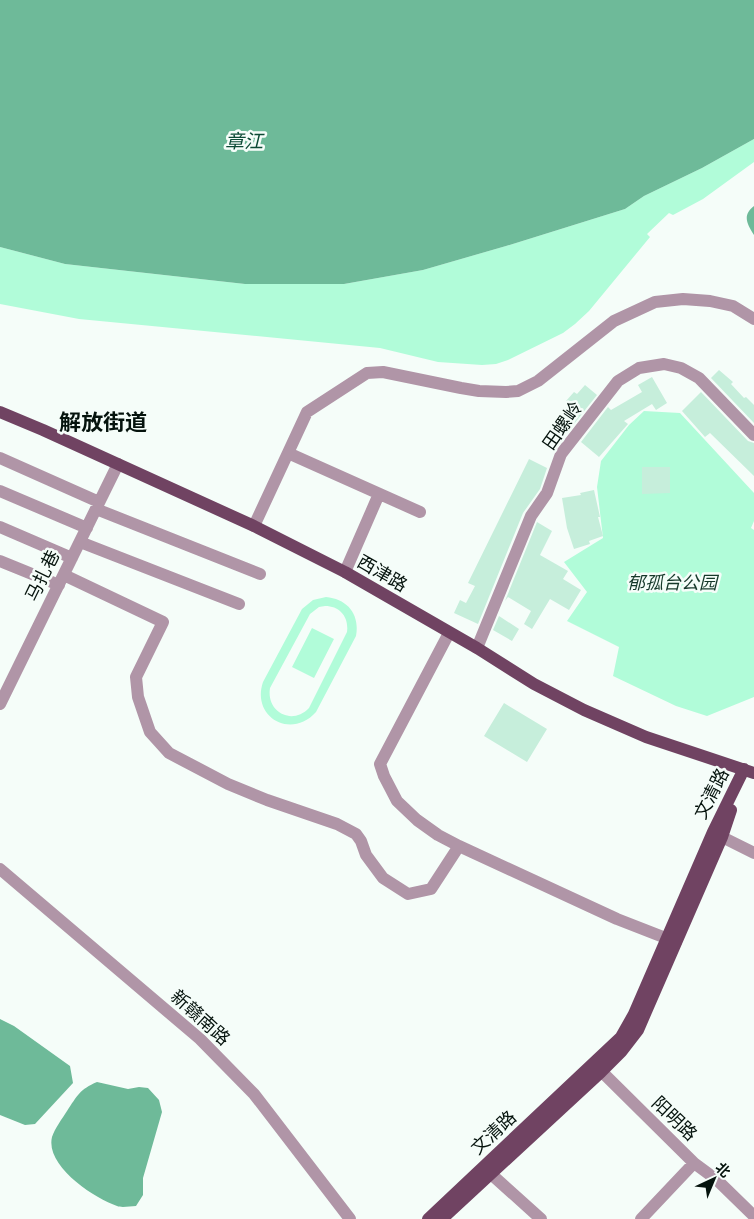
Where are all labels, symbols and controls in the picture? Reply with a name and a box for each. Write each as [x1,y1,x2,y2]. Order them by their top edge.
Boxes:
water label: 章江 [225,128,265,157]
street label: 田螺岭 [536,396,590,456]
district label: 解放街道 [59,407,147,440]
street label: 马扎巷 [19,546,67,606]
street label: 西津路 [352,549,412,599]
park label: 郁孤台公园 [627,570,720,597]
street label: 文清路 [688,764,736,824]
street label: 新赣南路 [164,984,236,1052]
street label: 阳明路 [645,1091,703,1147]
street label: 文清路 [465,1105,523,1161]
north arrow [689,1154,739,1204]
text: 北 [710,1158,735,1182]

